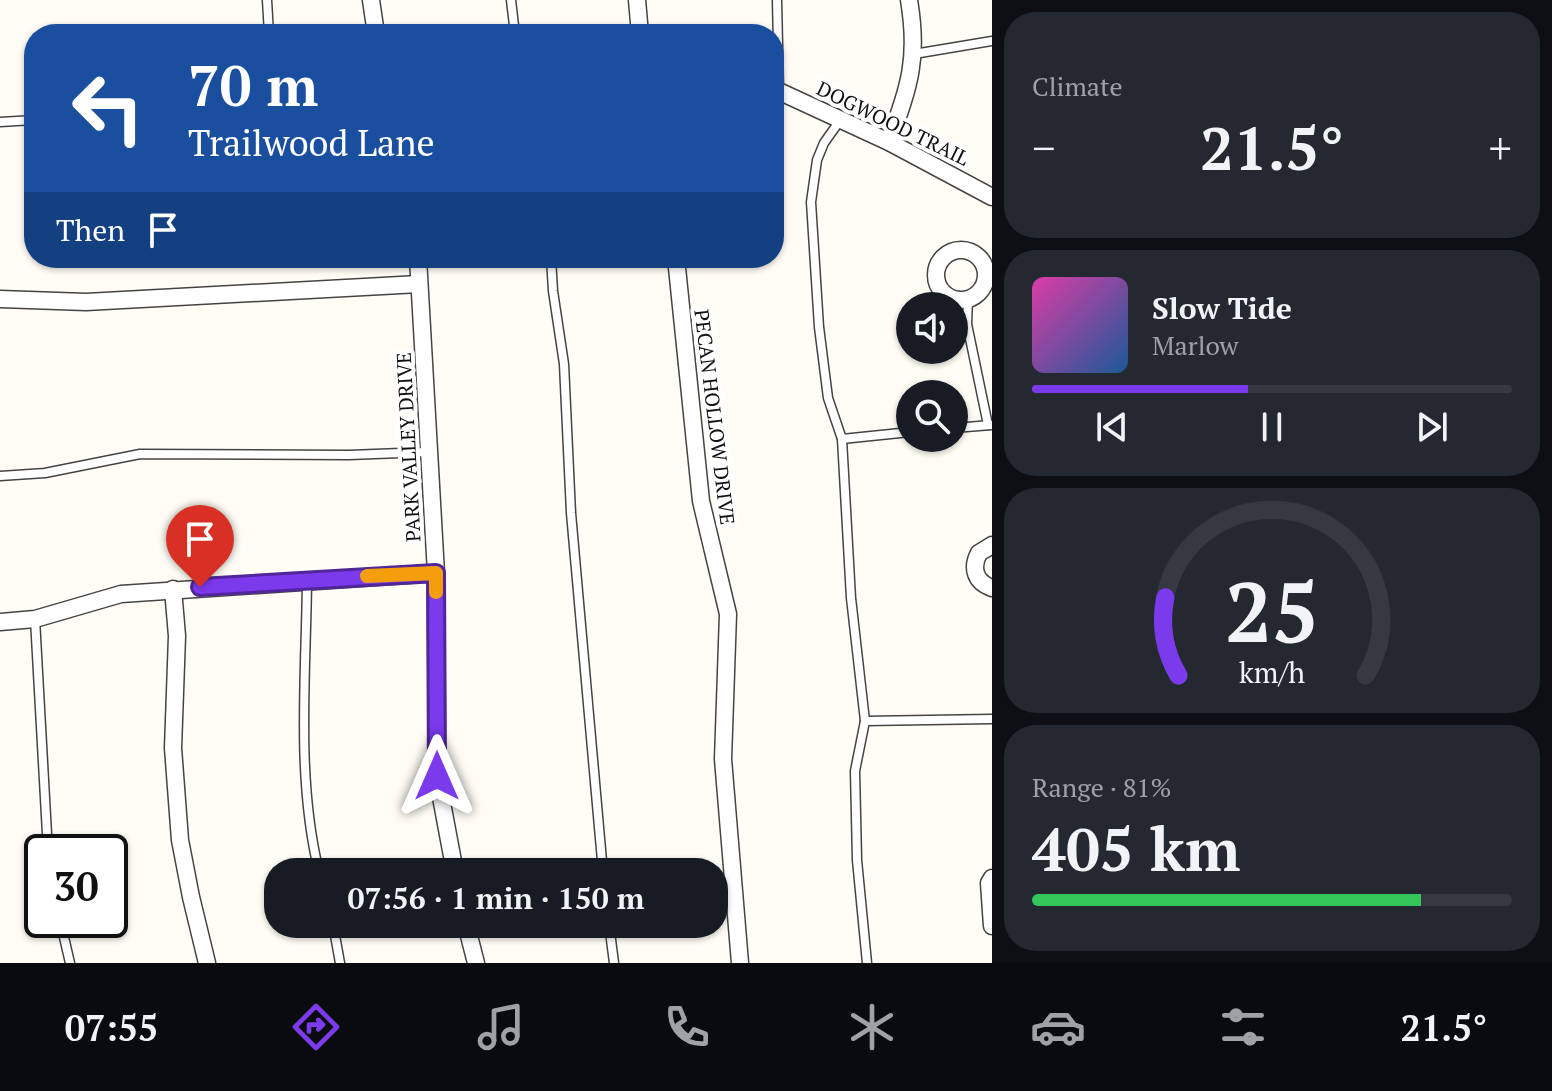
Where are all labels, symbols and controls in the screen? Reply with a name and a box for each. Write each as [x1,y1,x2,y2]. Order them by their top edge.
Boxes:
text: 70 m [188,48,318,122]
icon: left [56,56,160,160]
text: Climate [1032,69,1123,103]
street label: DOGWOOD TRAIL [812,74,974,172]
text: 21.5° [1200,108,1344,187]
text: − [1032,118,1055,177]
text: + [1489,118,1512,177]
text: Trailwood Lane [188,119,435,166]
icon: arrive [141,208,185,252]
text: Then [56,210,125,250]
text: Slow Tide [1152,288,1292,328]
map controls [896,292,968,452]
button: sound [896,292,968,364]
street label: PECAN HOLLOW DRIVE [688,308,742,526]
text: Marlow [1152,328,1238,362]
street label: PARK VALLEY DRIVE [390,351,426,543]
button: search [896,380,968,452]
icon: previous [1090,405,1134,449]
icon: pause [1250,405,1294,449]
icon: next [1410,405,1454,449]
pin [166,505,234,587]
icon: arrive [178,517,222,561]
text: 25 [1225,556,1319,666]
text: km/h [1239,654,1305,692]
position arrow [395,734,479,818]
text: Range · 81% [1032,770,1171,804]
text: 405 km [1032,809,1240,888]
speed limit sign: 30 [24,834,128,938]
text: 07:56 · 1 min · 150 m [348,878,644,918]
icon: directions [288,999,344,1055]
icon: music [473,999,529,1055]
icon: phone [659,999,715,1055]
icon: climate [844,999,900,1055]
icon: car [1030,999,1086,1055]
icon: filters [1215,999,1271,1055]
text: 07:55 [65,1004,158,1051]
text: 21.5° [1401,1004,1487,1051]

